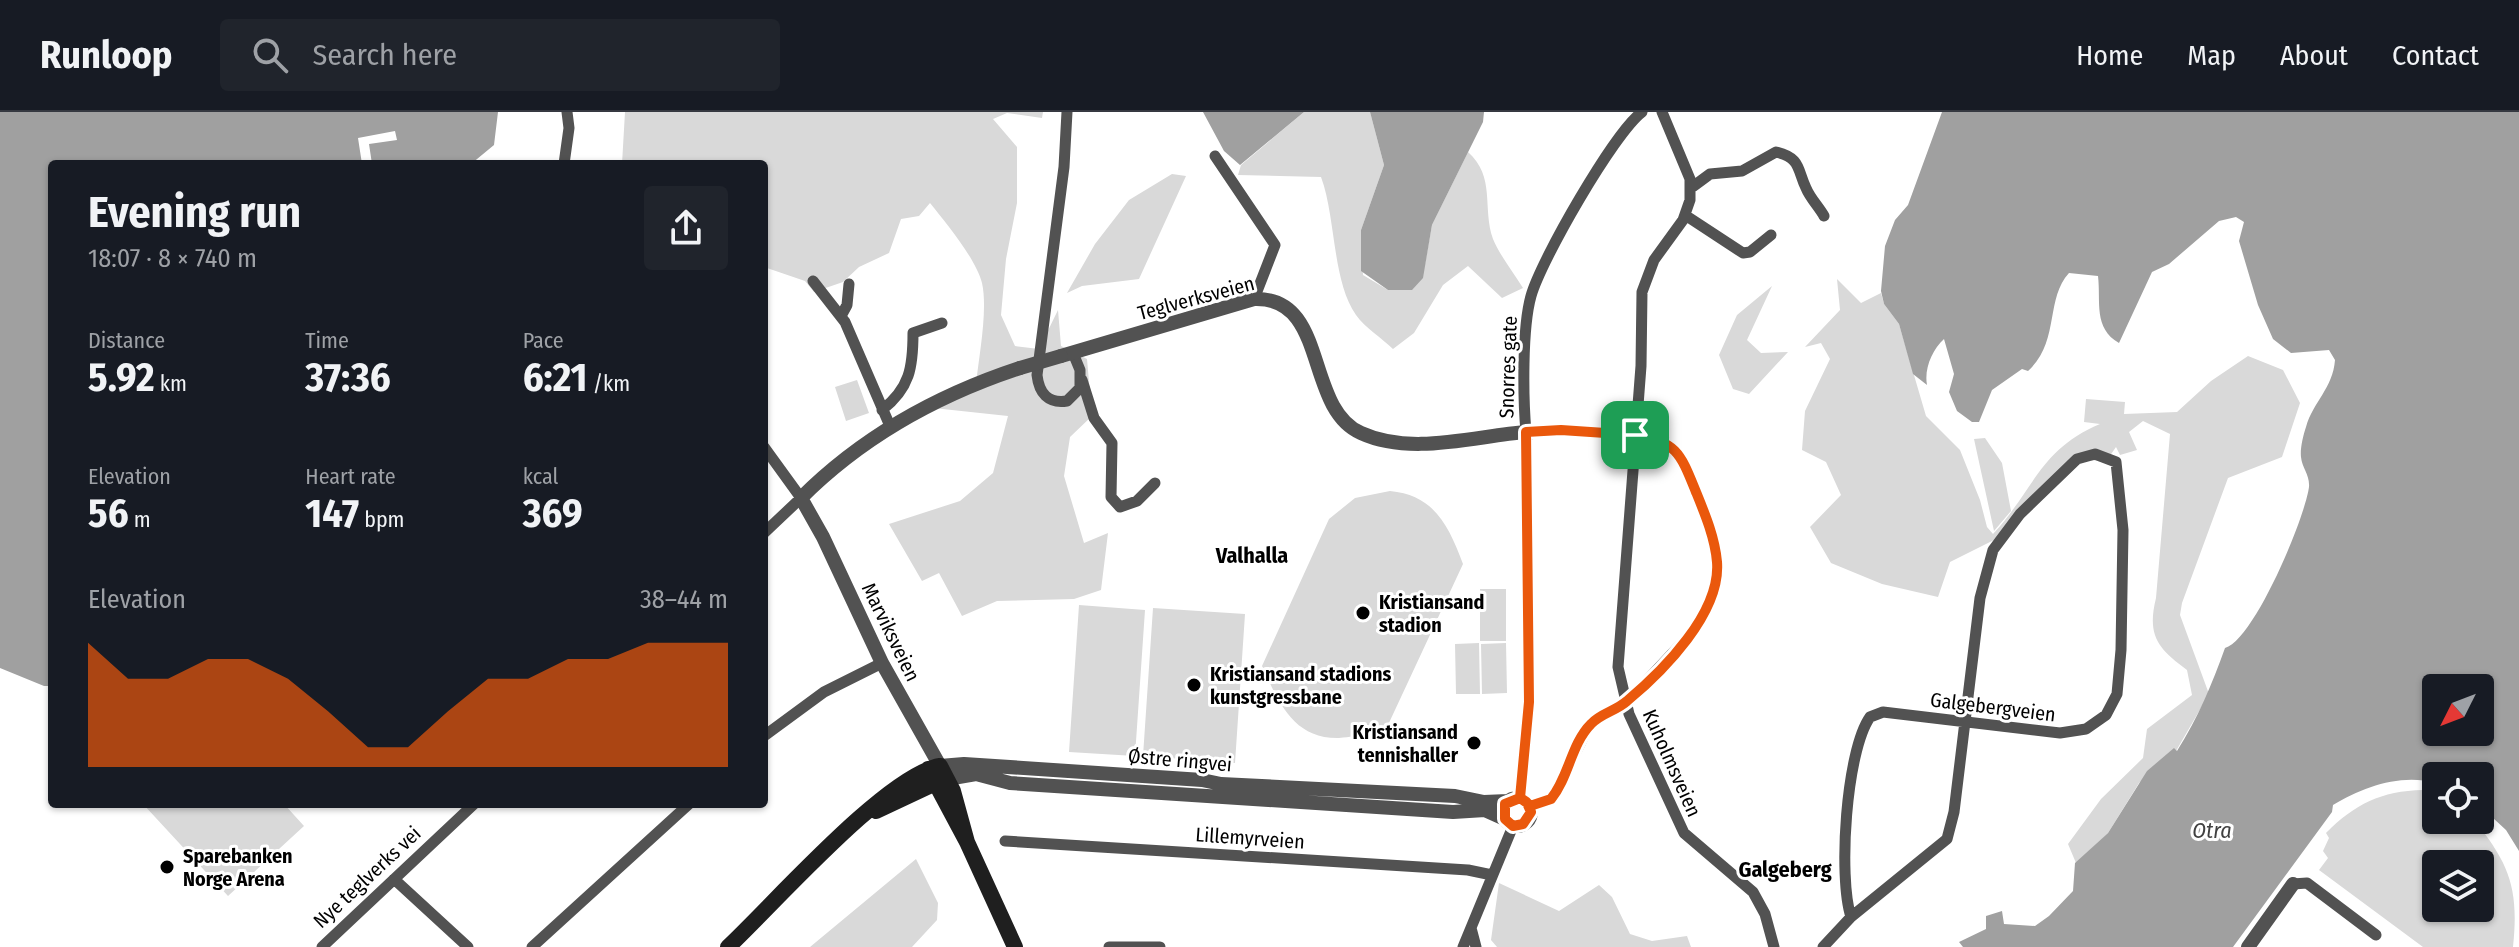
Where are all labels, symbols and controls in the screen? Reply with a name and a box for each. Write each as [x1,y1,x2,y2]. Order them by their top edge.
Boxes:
search box [220,19,780,91]
text: Runloop [40,32,172,78]
icon: search [248,33,292,77]
text: Search here [312,37,457,73]
text: Home [2076,39,2143,72]
text: Map [2187,39,2236,72]
text: About [2280,39,2348,72]
text: Contact [2392,39,2479,72]
text: Evening run [88,186,301,239]
button: share [644,186,728,270]
text: 18:07 · 8 × 740 m [88,243,257,274]
street label: Teglverksveien [1135,271,1257,325]
street label: Snorres gate [1494,315,1522,419]
text: Distance [88,327,165,354]
text: Time [305,327,349,354]
text: Pace [523,327,564,354]
text: 5.92 [88,354,155,402]
text: 37:36 [305,354,391,402]
text: 6:21 [523,354,588,402]
text: km [155,370,187,397]
text: /km [588,370,630,397]
pin [1601,401,1669,469]
icon: arrive [1613,413,1657,457]
text: Elevation [88,463,171,490]
text: Heart rate [305,463,396,490]
text: kcal [523,463,558,490]
text: 56 [88,490,129,538]
text: 147 [305,490,359,538]
text: 369 [523,490,583,538]
text: m [129,506,151,533]
text: bpm [359,506,405,533]
district label: Valhalla [1215,542,1288,569]
street label: Marviksveien [857,579,925,685]
text: Elevation [88,584,186,615]
text: 38–44 m [640,584,728,615]
place label: Kristiansand stadion [1379,590,1485,637]
marker: Kristiansand stadion [1354,604,1372,622]
place label: Kristiansand stadions kunstgressbane [1210,662,1391,709]
north arrow [2422,674,2494,746]
map controls [2422,674,2494,922]
marker: Kristiansand stadions kunstgressbane [1185,676,1203,694]
street label: Galgebergveien [1929,687,2057,727]
street label: Kuholmsveien [1638,706,1706,820]
place label: Kristiansand tennishaller [1353,720,1459,767]
marker: Kristiansand tennishaller [1465,734,1483,752]
street label: Østre ringvei [1127,743,1233,777]
button: locate [2422,762,2494,834]
water label: Otra [2192,817,2232,844]
street label: Nye teglverks vei [308,821,426,933]
street label: Lillemyrveien [1195,822,1305,854]
place label: Sparebanken Norge Arena [183,844,293,891]
button: layers [2422,850,2494,922]
district label: Galgeberg [1738,856,1832,883]
marker: Sparebanken Norge Arena [158,858,176,876]

